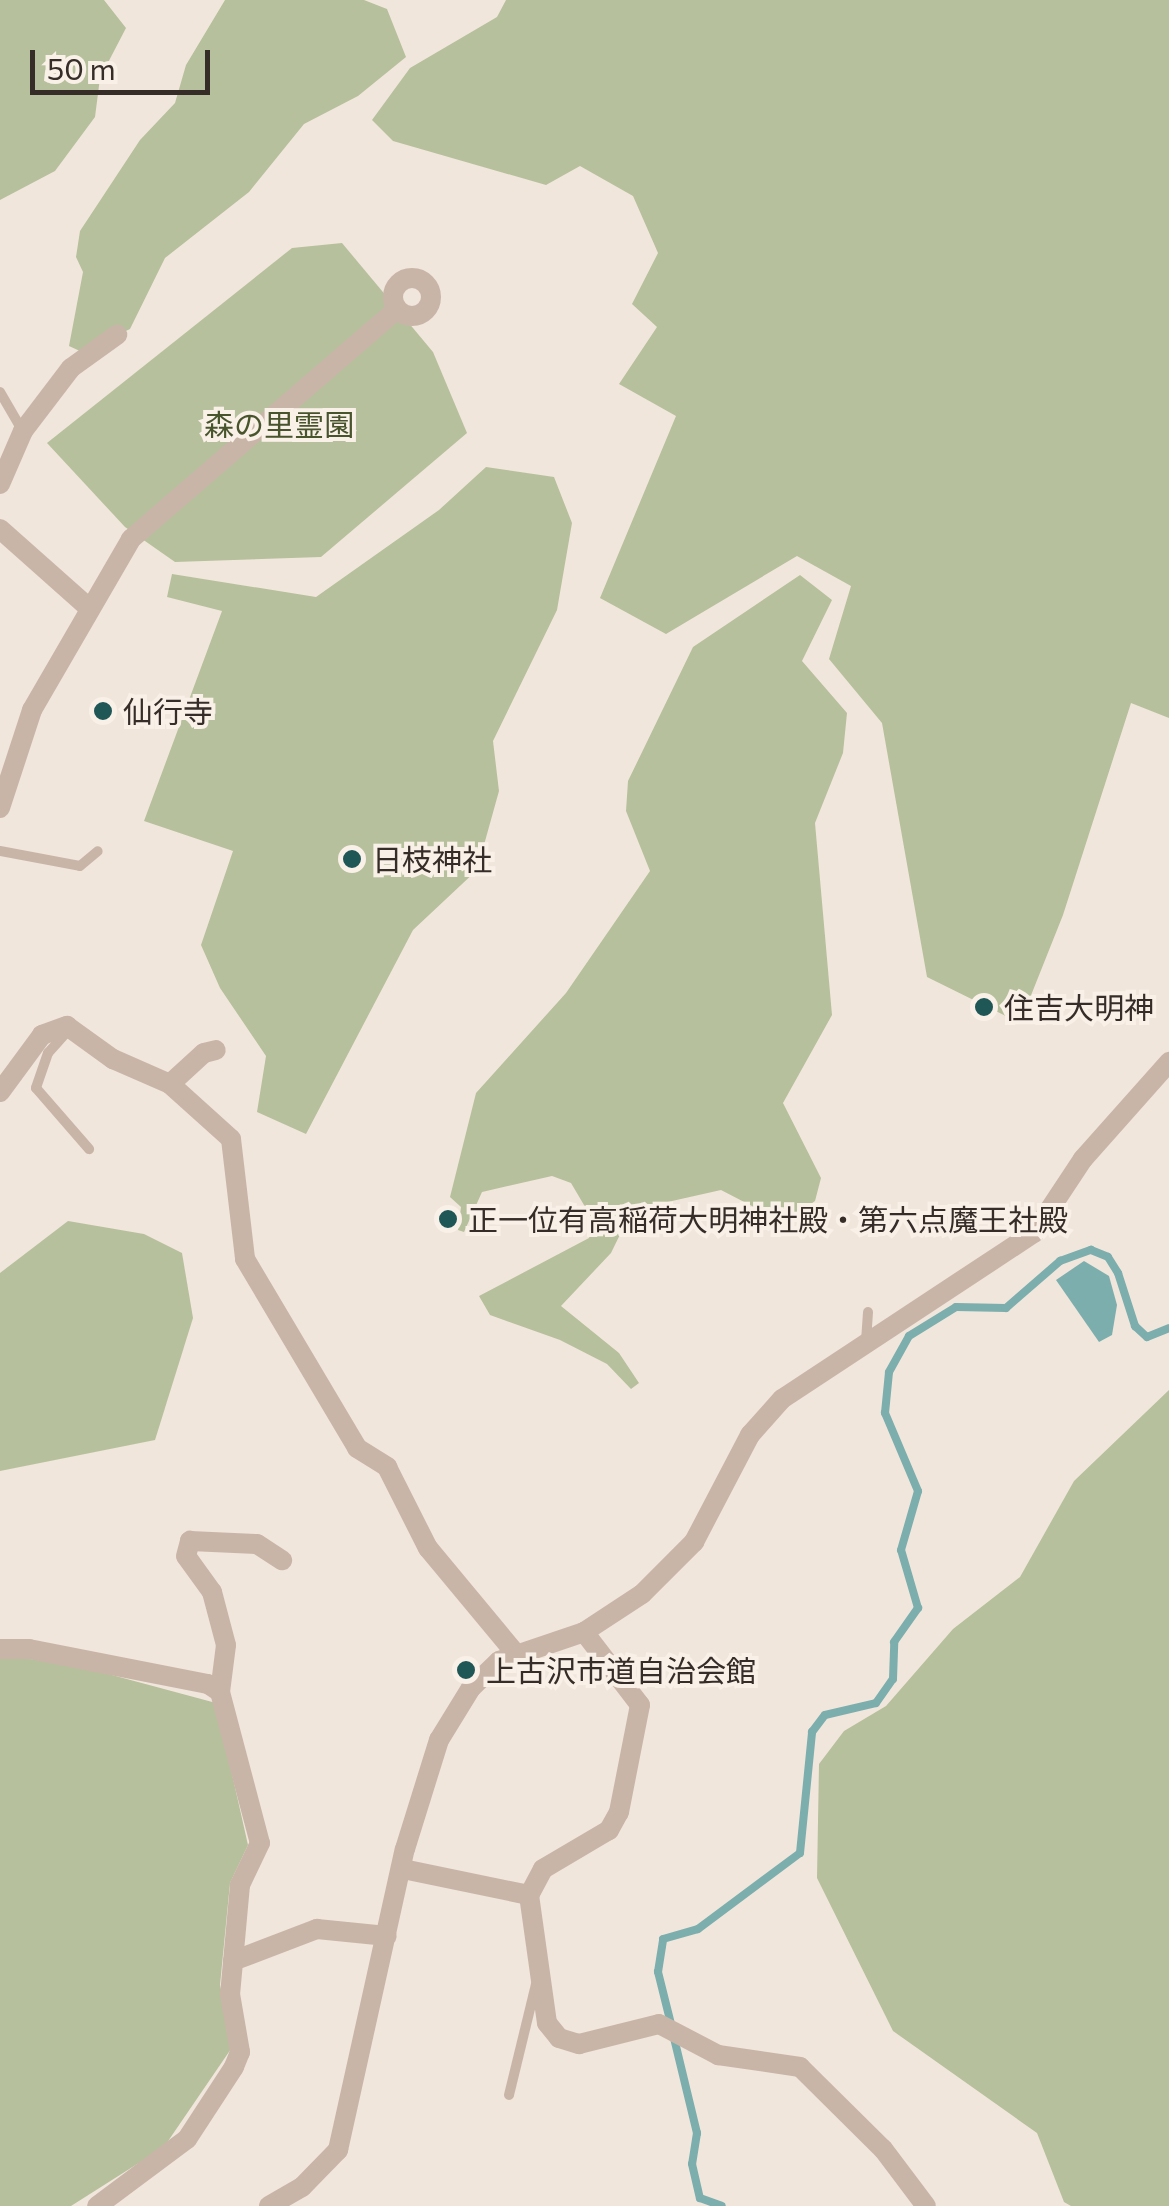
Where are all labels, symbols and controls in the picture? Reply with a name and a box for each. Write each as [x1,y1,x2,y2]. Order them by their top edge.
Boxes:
scale bar [35,30,215,92]
text: 50 m [47,49,116,86]
park label: 森の里霊園 [204,406,354,442]
place label: 仙行寺 [123,693,213,729]
marker: 仙行寺 [92,700,114,722]
place label: 日枝神社 [372,841,492,877]
marker: 日枝神社 [341,848,363,870]
place label: 住吉大明神 [1004,989,1154,1025]
marker: 住吉大明神 [973,996,995,1018]
place label: 正一位有高稲荷大明神社殿・第六点魔王社殿 [468,1201,1068,1237]
marker: 正一位有高稲荷大明神社殿・第六点魔王社殿 [437,1208,459,1230]
place label: 上古沢市道自治会館 [486,1652,756,1688]
marker: 上古沢市道自治会館 [455,1659,477,1681]

